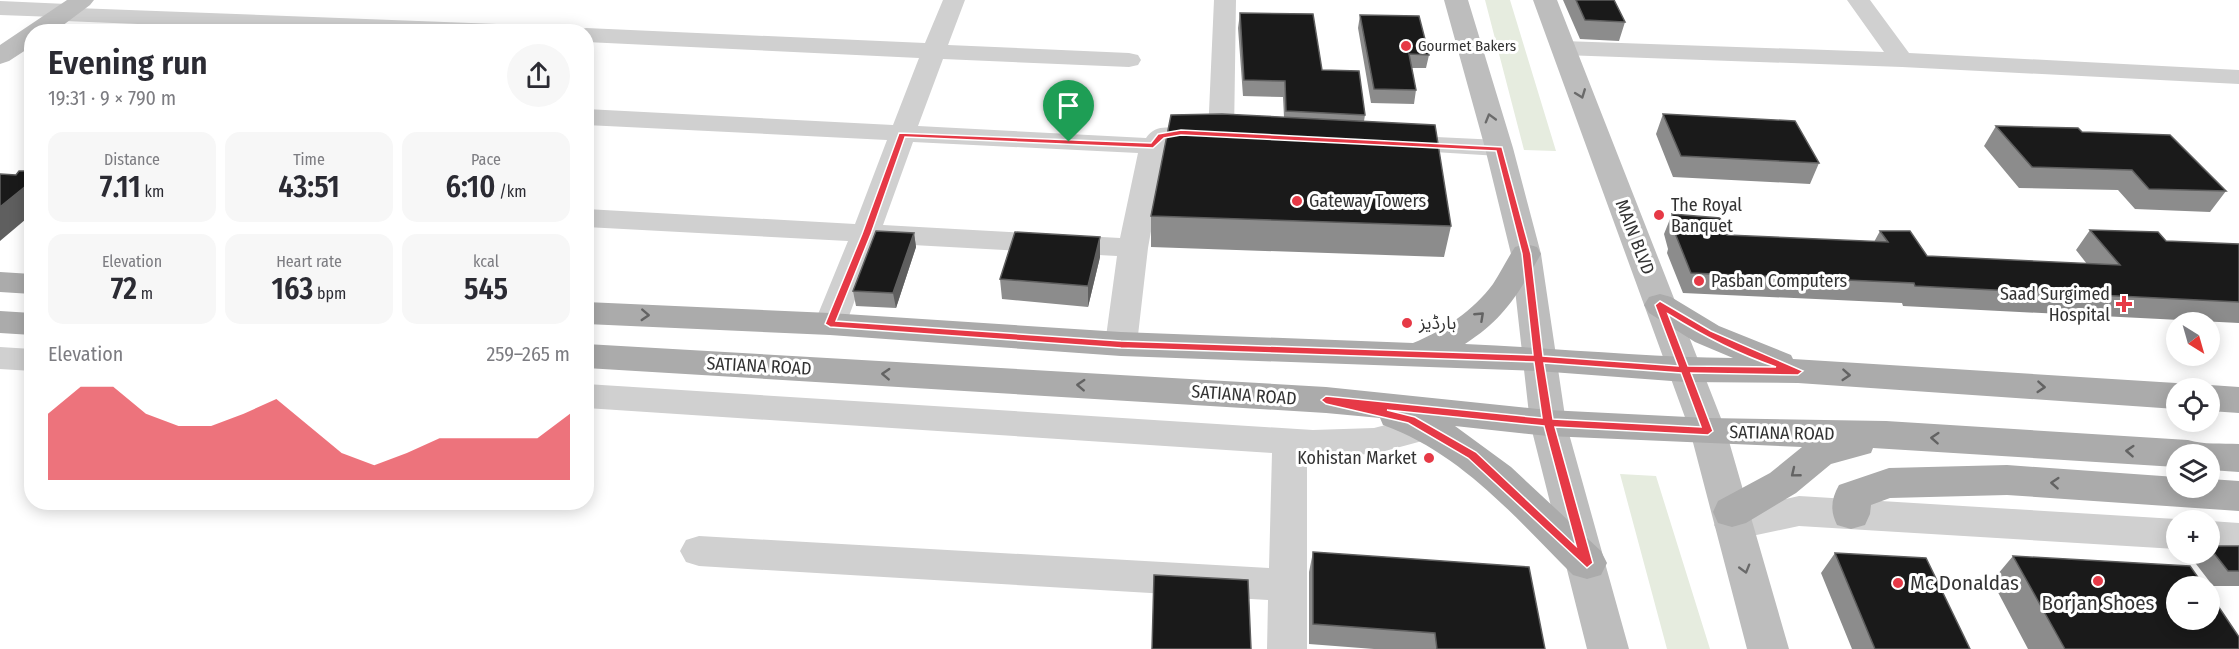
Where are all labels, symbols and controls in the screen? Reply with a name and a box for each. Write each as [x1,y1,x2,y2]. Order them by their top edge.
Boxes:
place label: Gourmet Bakers [1418,37,1516,55]
marker: Gourmet Bakers [1399,39,1413,53]
text: Evening run [48,43,208,83]
button: share [507,44,570,107]
pin [1043,80,1094,142]
text: 19:31 · 9 × 790 m [48,86,176,110]
one-way arrow [1573,88,1586,99]
icon: arrive [1052,89,1085,122]
one-way arrow [1485,113,1498,123]
text: Distance [104,150,160,169]
text: Time [293,150,325,169]
text: Pace [471,150,501,169]
text: 7.11 [100,169,141,205]
text: 43:51 [278,169,340,205]
text: 6:10 [446,169,495,205]
text: km [141,182,164,201]
text: /km [495,182,526,201]
place label: Gateway Towers [1309,190,1427,212]
marker: Gateway Towers [1290,194,1304,208]
place label: The Royal Banquet [1671,194,1742,237]
street label: MAIN BLVD [1611,197,1659,277]
marker: The Royal Banquet [1652,208,1666,222]
text: Elevation [102,252,162,271]
text: Heart rate [276,252,342,271]
text: kcal [473,252,499,271]
place label: Pasban Computers [1711,270,1847,292]
text: 72 [111,271,137,307]
text: 163 [272,271,313,307]
text: 545 [464,271,508,307]
marker: Pasban Computers [1692,274,1706,288]
place label: Saad Surgimed Hospital [2000,283,2110,326]
text: m [137,284,153,303]
text: bpm [313,284,346,303]
marker: Saad Surgimed Hospital [2115,295,2133,313]
one-way arrow [640,309,649,322]
place label: ہارڈیز [1418,312,1456,334]
one-way arrow [1473,312,1484,323]
north arrow [2166,312,2220,366]
map controls [2166,312,2220,630]
marker: ہارڈیز [1400,316,1414,330]
text: Elevation [48,342,123,366]
text: 259–265 m [486,342,570,366]
street label: SATIANA ROAD [706,352,812,380]
one-way arrow [882,367,891,380]
one-way arrow [1842,368,1851,381]
one-way arrow [1076,378,1085,391]
button: locate [2166,378,2220,432]
street label: SATIANA ROAD [1191,380,1297,410]
one-way arrow [2036,381,2045,394]
street label: SATIANA ROAD [1729,421,1835,445]
one-way arrow [1931,432,1940,445]
one-way arrow [2125,444,2134,457]
button: layers [2166,444,2220,498]
place label: Kohistan Market [1297,447,1417,469]
marker: Kohistan Market [1422,451,1436,465]
one-way arrow [1791,466,1802,477]
one-way arrow [2050,477,2059,490]
button: + [2166,510,2220,564]
one-way arrow [1738,563,1751,573]
place label: Mc Donaldas [1910,570,2019,596]
marker: Borjan Shoes [2091,574,2105,588]
marker: Mc Donaldas [1891,576,1905,590]
button: − [2166,576,2220,630]
place label: Borjan Shoes [2041,590,2155,616]

